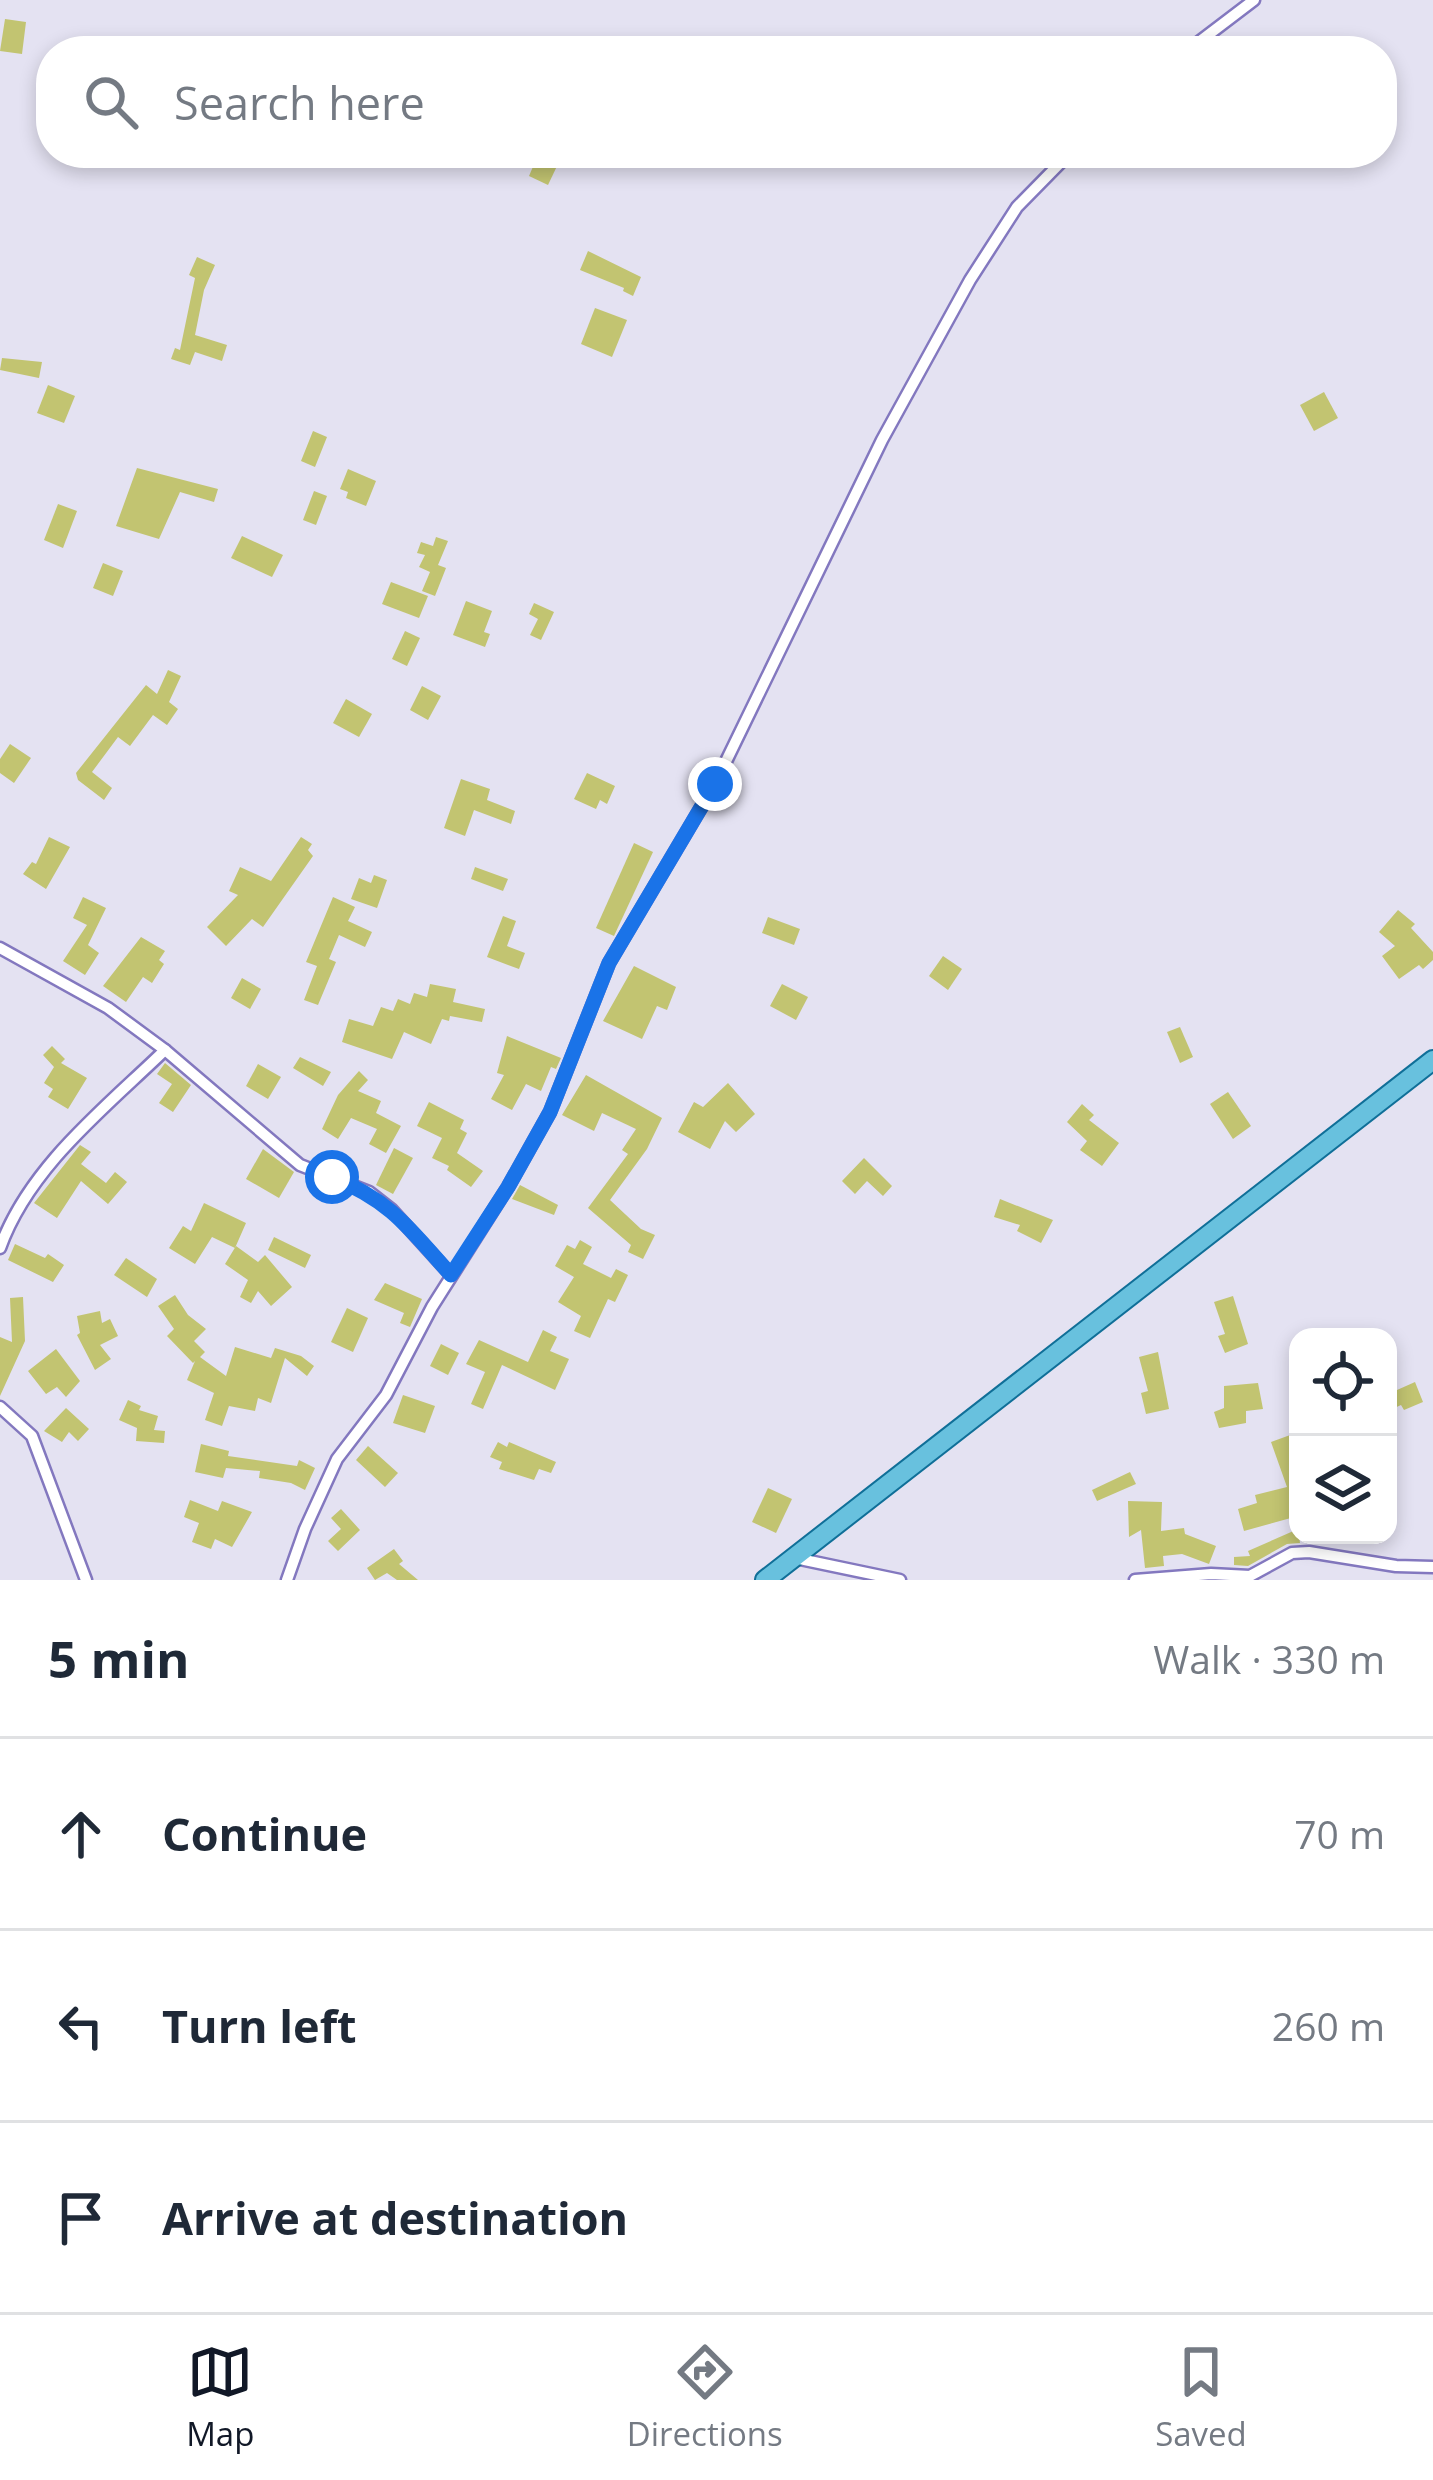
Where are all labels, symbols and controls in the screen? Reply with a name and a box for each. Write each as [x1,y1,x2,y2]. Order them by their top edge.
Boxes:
search box [36,36,1397,168]
icon: search [78,69,144,135]
text: Search here [174,72,425,133]
route end [688,757,742,811]
route start [305,1150,359,1204]
map controls [1289,1328,1397,1544]
button: locate [1289,1328,1397,1436]
button: layers [1289,1436,1397,1544]
text: 5 min [48,1623,190,1693]
text: Walk · 330 m [1153,1632,1385,1685]
icon: ahead [48,1801,114,1867]
text: Continue [162,1803,367,1864]
text: 70 m [1294,1807,1385,1860]
icon: left [48,1993,114,2059]
text: Turn left [162,1995,357,2056]
text: 260 m [1272,1999,1385,2052]
icon: arrive [48,2185,114,2251]
text: Arrive at destination [162,2187,628,2248]
tab: Map [186,2339,254,2456]
tab: Directions [627,2339,783,2456]
tab: Saved [1155,2339,1247,2456]

